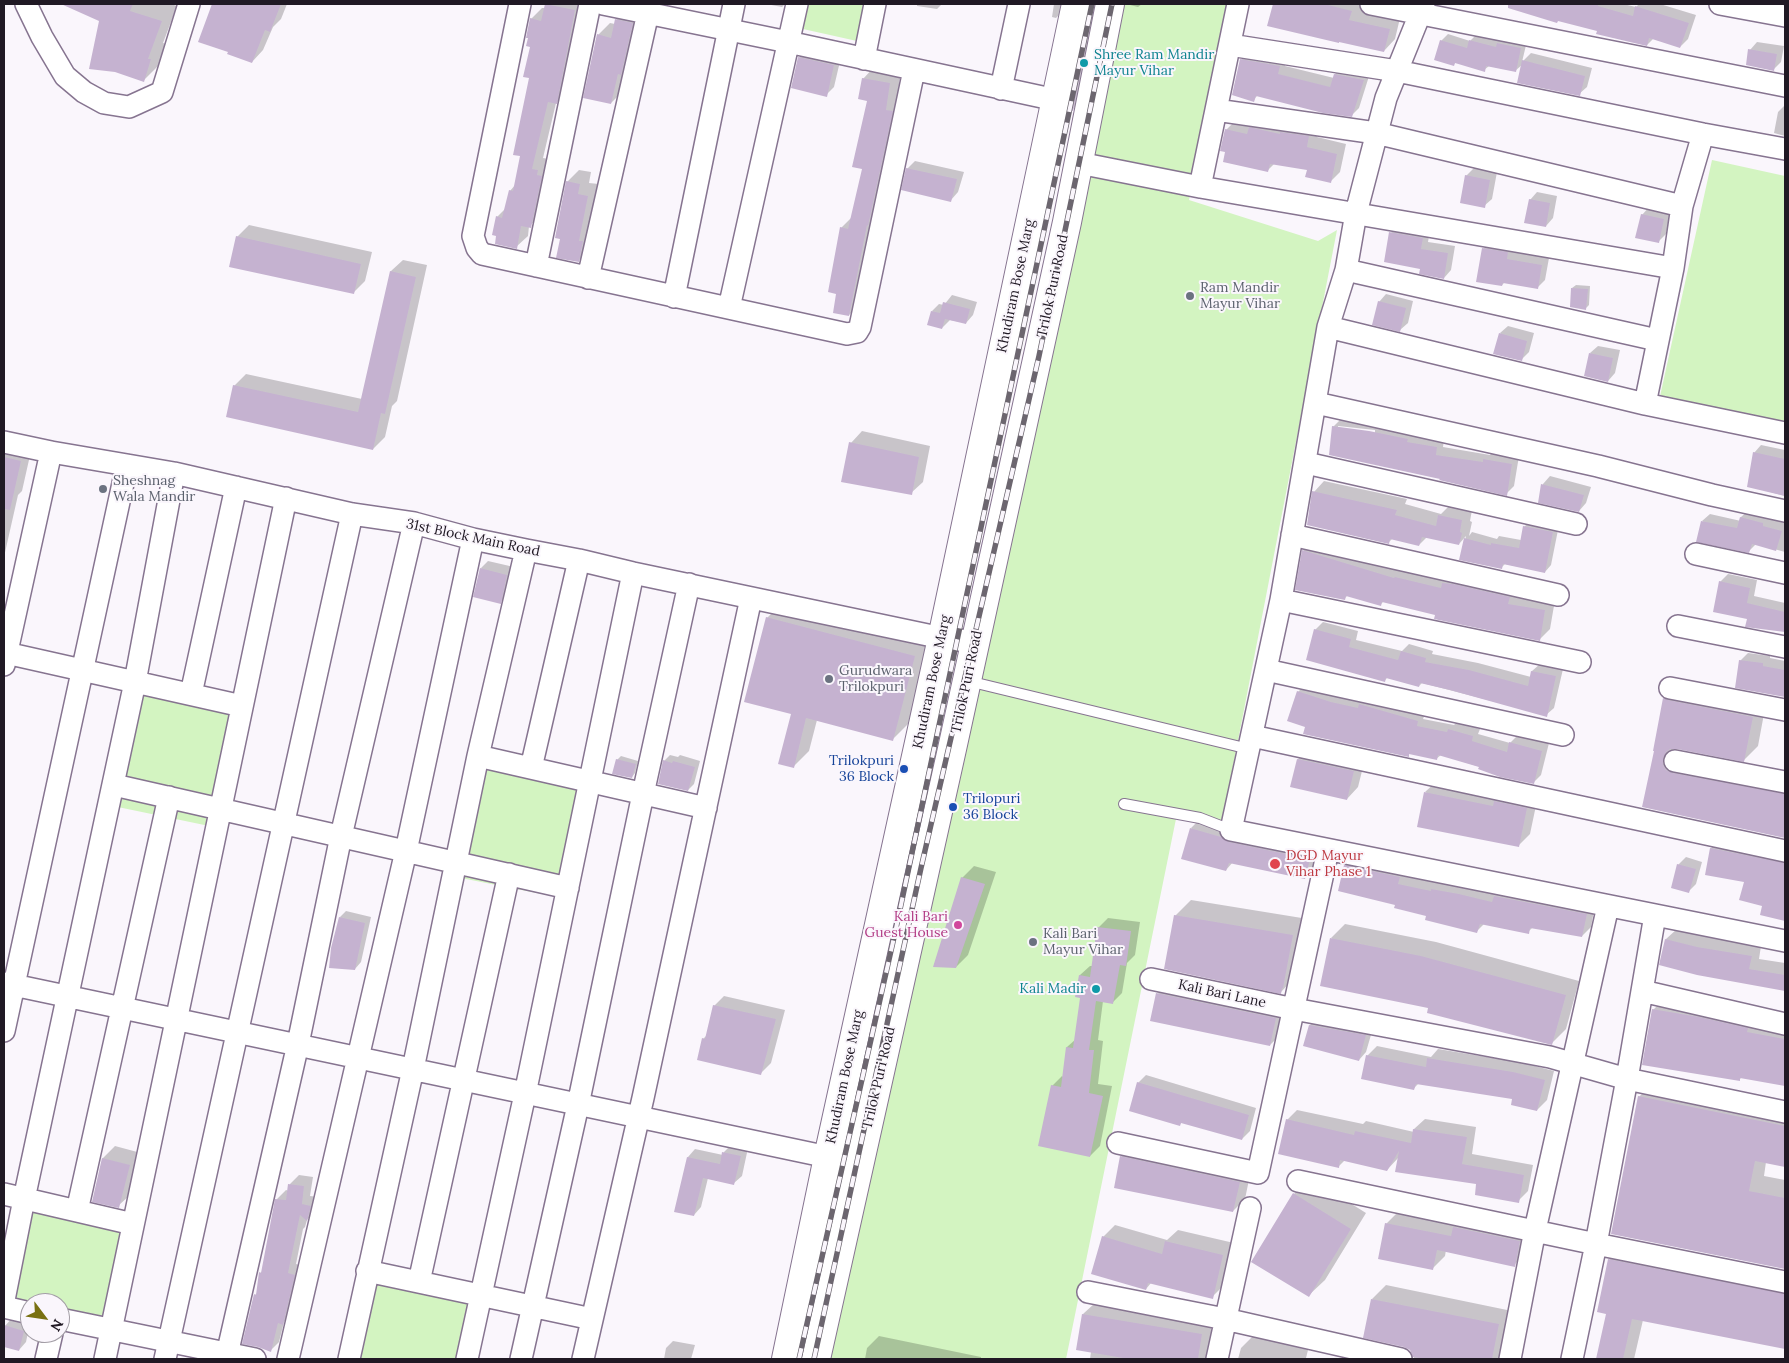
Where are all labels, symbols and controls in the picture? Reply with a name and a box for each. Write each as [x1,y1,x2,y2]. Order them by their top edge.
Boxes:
place label: Shree Ram Mandir Mayur Vihar [1094,47,1214,80]
marker: Shree Ram Mandir Mayur Vihar [1078,57,1090,69]
street label: Khudiram Bose Marg [994,218,1038,354]
street label: Trilok Puri Road [1034,233,1072,339]
place label: Ram Mandir Mayur Vihar [1200,280,1280,312]
marker: Ram Mandir Mayur Vihar [1184,290,1196,302]
place label: Sheshnag Wala Mandir [113,473,195,506]
marker: Sheshnag Wala Mandir [97,483,109,495]
street label: 31st Block Main Road [405,516,541,560]
street label: Khudiram Bose Marg [910,614,954,750]
street label: Trilok Puri Road [948,629,986,735]
place label: Gurudwara Trilokpuri [839,663,912,696]
marker: Gurudwara Trilokpuri [823,673,835,685]
place label: Trilokpuri 36 Block [829,753,894,786]
marker: Trilokpuri 36 Block [898,763,910,775]
place label: Trilopuri 36 Block [963,791,1020,824]
marker: Trilopuri 36 Block [947,801,959,813]
place label: DGD Mayur Vihar Phase 1 [1286,848,1371,880]
marker: DGD Mayur Vihar Phase 1 [1268,857,1282,871]
place label: Kali Bari Guest House [865,909,948,942]
marker: Kali Bari Guest House [952,919,964,931]
place label: Kali Bari Mayur Vihar [1043,926,1123,959]
marker: Kali Bari Mayur Vihar [1027,936,1039,948]
street label: Kali Bari Lane [1176,976,1268,1012]
place label: Kali Madir [1019,981,1086,997]
marker: Kali Madir [1090,983,1102,995]
street label: Khudiram Bose Marg [823,1009,867,1145]
street label: Trilok Puri Road [859,1025,899,1131]
north arrow [20,1293,70,1343]
text: N [47,1316,68,1334]

